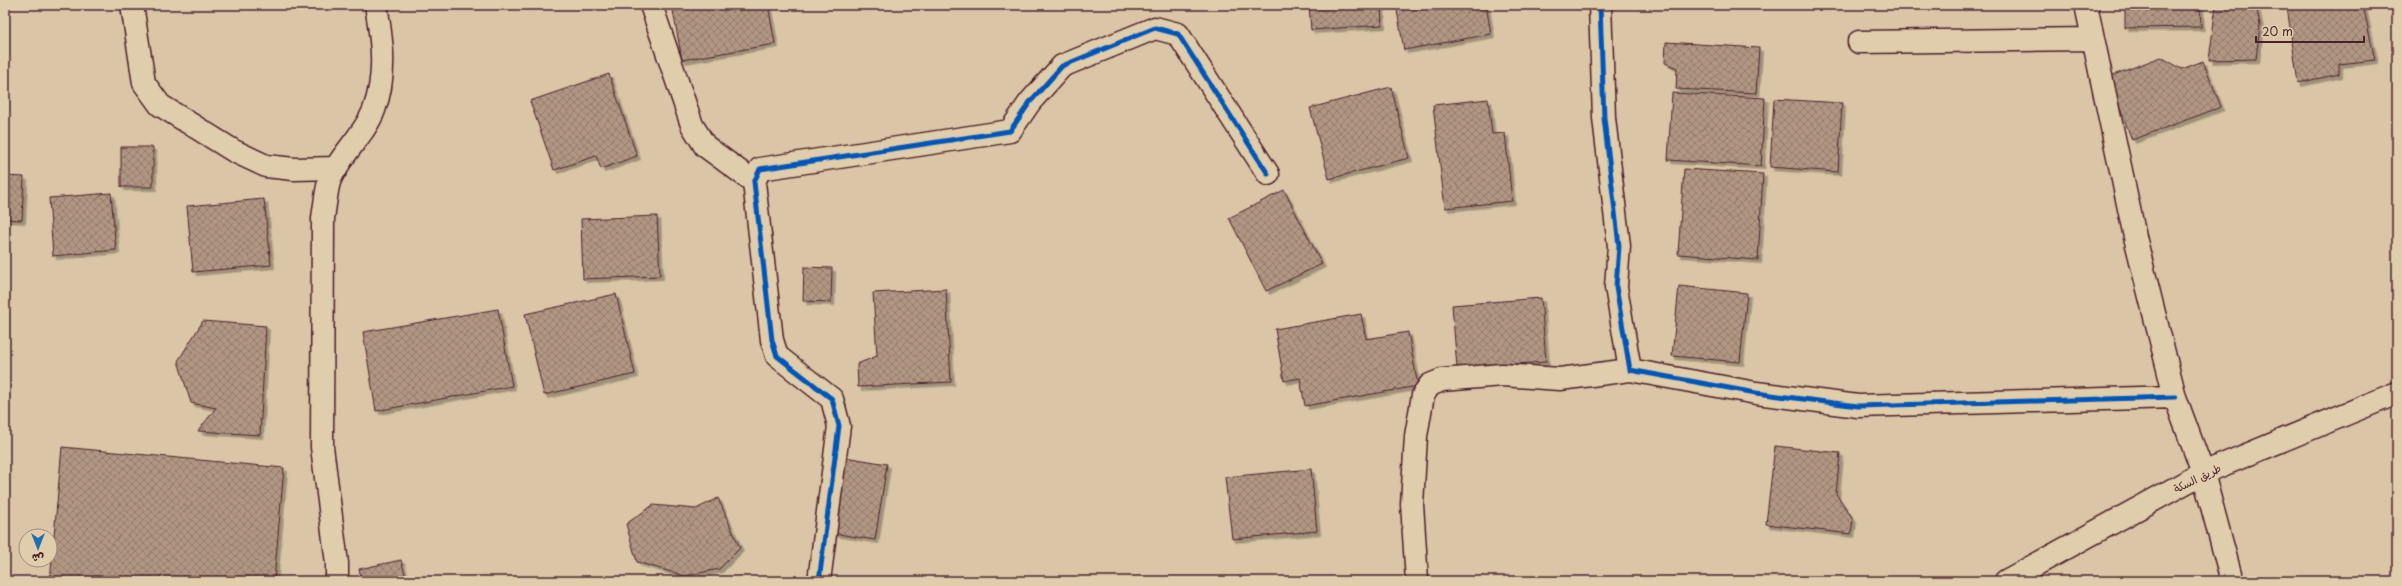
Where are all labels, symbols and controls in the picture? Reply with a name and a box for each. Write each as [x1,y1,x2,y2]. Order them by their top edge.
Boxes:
scale bar [2256,18,2364,44]
text: 20 m [2262,22,2293,40]
street label: طريق السكة [2170,459,2224,497]
north arrow [18,528,58,568]
text: ش [32,550,44,567]

